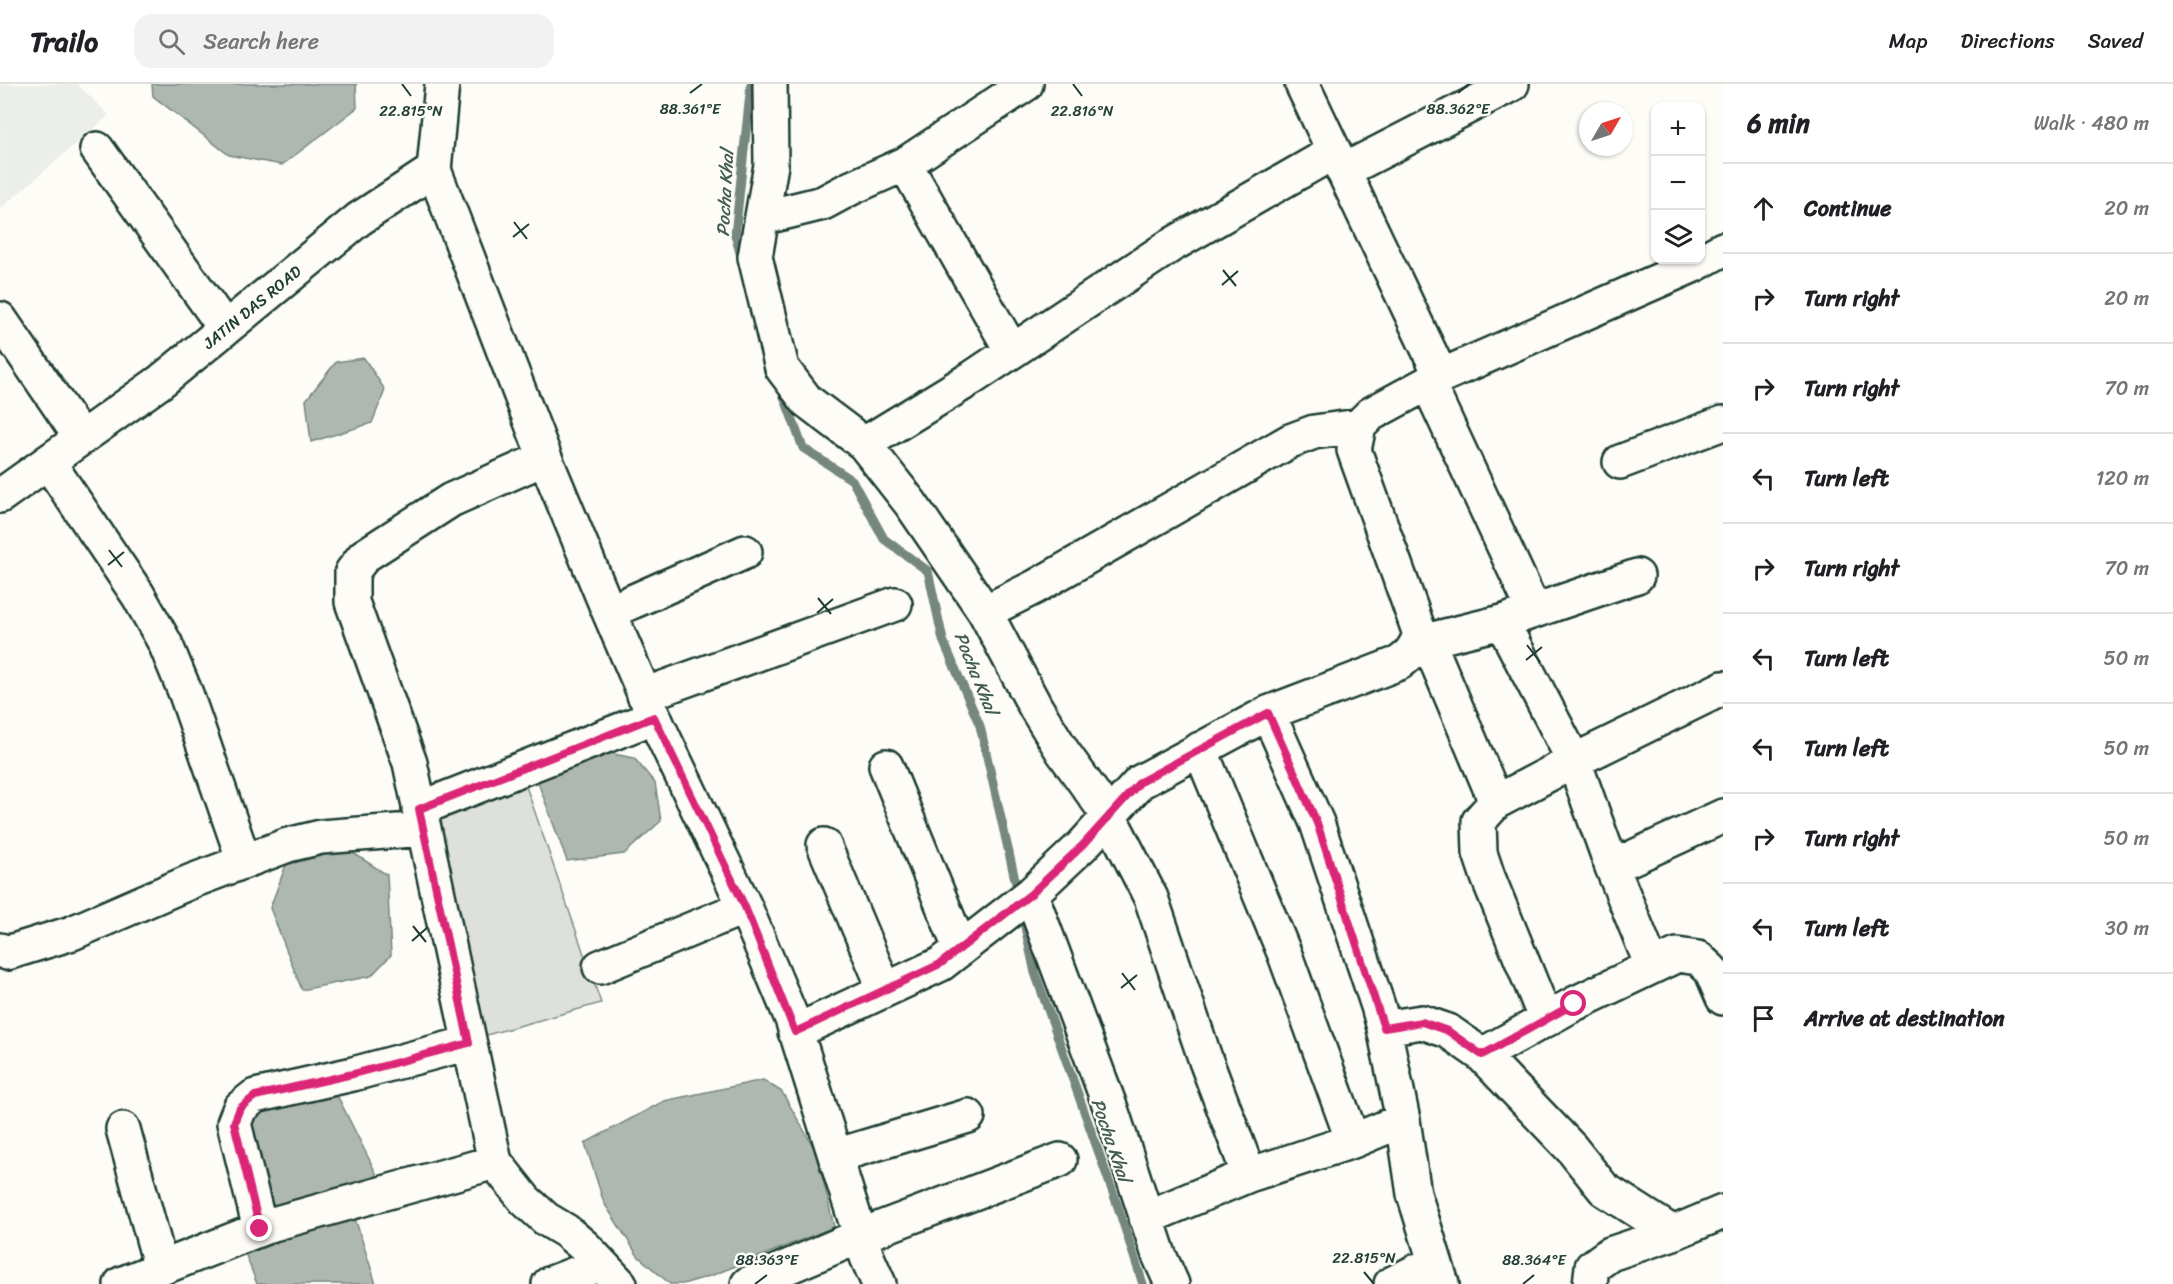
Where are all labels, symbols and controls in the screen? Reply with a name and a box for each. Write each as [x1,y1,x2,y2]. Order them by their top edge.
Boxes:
search box [134,14,554,68]
text: Trailo [30,17,98,66]
text: Search here [203,22,319,61]
text: Map [1889,22,1927,60]
text: Directions [1960,22,2055,60]
text: Saved [2088,22,2143,60]
icon: search [155,25,188,58]
text: 88.361°E [660,96,722,122]
text: 88.362°E [1427,96,1491,122]
text: 22.815°N [379,98,443,124]
text: 22.816°N [1051,98,1114,124]
text: 6 min [1747,100,1810,146]
north arrow [1579,102,1633,156]
map controls [1651,102,1705,264]
button: + [1651,102,1705,156]
text: Walk · 480 m [2034,106,2149,141]
water label: Pocha Khal [707,145,743,237]
button: − [1651,156,1705,210]
text: Continue [1804,189,1892,228]
text: 20 m [2104,191,2149,226]
icon: ahead [1747,192,1780,225]
button: layers [1651,210,1705,264]
street label: JATIN DAS ROAD [195,257,308,357]
text: Turn right [1804,279,1899,318]
text: 20 m [2104,281,2149,316]
icon: right [1747,282,1780,315]
text: Turn right [1804,369,1899,408]
text: 70 m [2104,371,2149,406]
icon: right [1747,372,1780,405]
text: Turn left [1804,459,1889,498]
text: 120 m [2096,461,2149,496]
icon: left [1747,462,1780,495]
text: Turn right [1804,549,1899,588]
text: 70 m [2104,551,2149,586]
icon: right [1747,552,1780,585]
water label: Pocha Khal [945,627,1009,723]
text: Turn left [1804,639,1889,678]
text: 50 m [2104,641,2149,676]
icon: left [1747,642,1780,675]
text: Turn left [1804,729,1889,768]
text: 50 m [2104,731,2149,766]
icon: left [1747,732,1780,765]
text: Turn right [1804,819,1899,858]
text: 50 m [2104,821,2149,856]
icon: right [1747,822,1780,855]
text: Turn left [1804,909,1889,948]
text: 30 m [2105,911,2149,946]
icon: left [1747,912,1780,945]
route start [1560,990,1586,1016]
text: Arrive at destination [1804,999,2005,1038]
icon: arrive [1747,1002,1780,1035]
water label: Pocha Khal [1082,1094,1142,1190]
route end [246,1215,272,1241]
text: 22.815°N [1332,1245,1396,1271]
text: 88.363°E [736,1247,800,1273]
text: 88.364°E [1502,1247,1567,1273]

